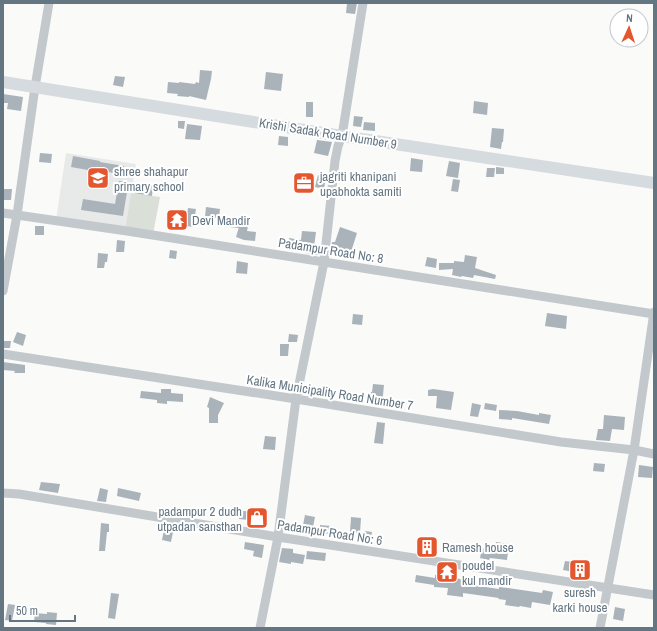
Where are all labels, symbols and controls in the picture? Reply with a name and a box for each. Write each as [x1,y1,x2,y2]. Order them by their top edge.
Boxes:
north arrow [609,8,649,48]
text: N [626,11,633,25]
street label: Krishi Sadak Road Number 9 [258,114,398,153]
place label: shree shahapur primary school [114,163,189,195]
school or university icon: shree shahapur primary school [85,165,111,191]
place label: jagriti khanipani upabhokta samiti [319,168,402,200]
office icon: jagriti khanipani upabhokta samiti [291,170,317,196]
temple icon: Devi Mandir [164,207,190,233]
place label: Devi Mandir [192,212,251,229]
street label: Padampur Road No: 8 [277,234,385,267]
street label: Kalika Municipality Road Number 7 [245,371,414,414]
place label: padampur 2 dudh utpadan sansthan [157,503,242,535]
shop icon: padampur 2 dudh utpadan sansthan [244,505,270,531]
street label: Padampur Road No: 6 [276,516,384,549]
building icon: Ramesh house [414,534,440,560]
place label: Ramesh house [442,539,514,556]
place label: poudel kul mandir [462,557,512,589]
building icon: suresh karki house [567,557,593,583]
temple icon: poudel kul mandir [434,559,460,585]
place label: suresh karki house [552,584,608,616]
scale bar [10,597,75,623]
text: 50 m [16,603,38,619]

